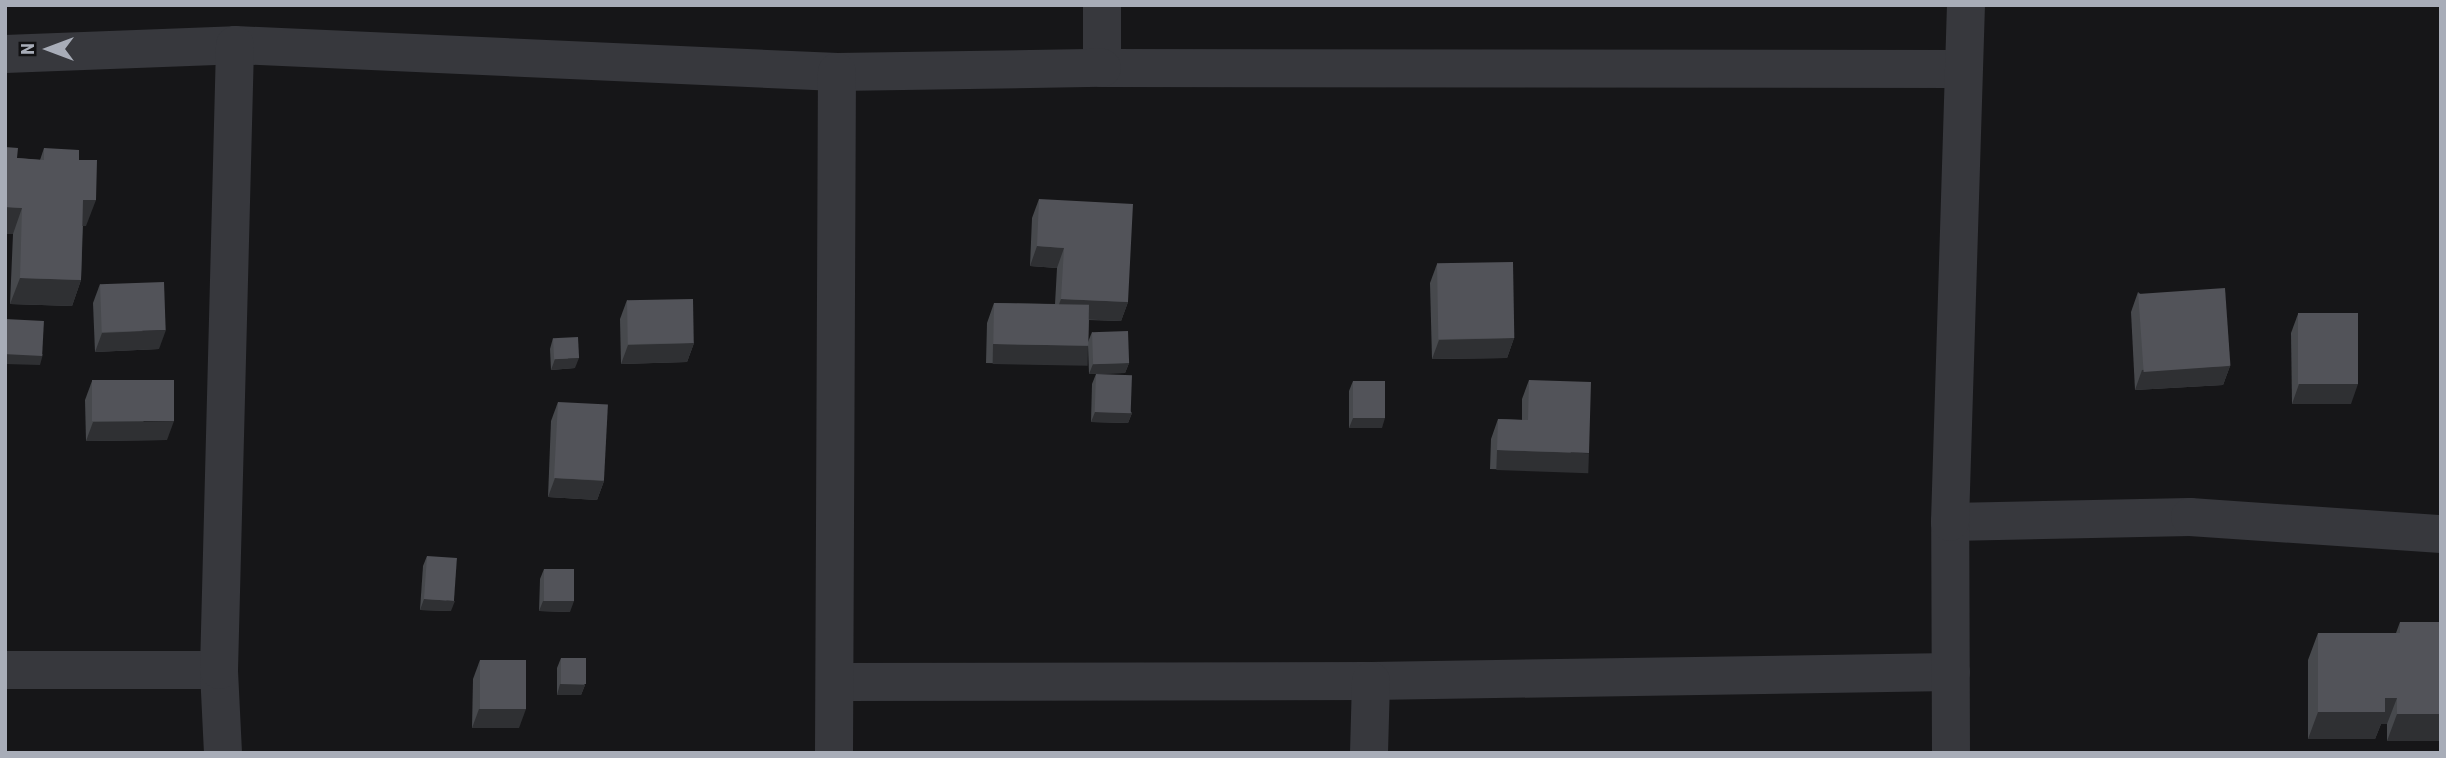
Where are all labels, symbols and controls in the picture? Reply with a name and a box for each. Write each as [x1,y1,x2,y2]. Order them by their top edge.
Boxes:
north arrow [14,14,84,84]
text: N [16,43,39,55]

